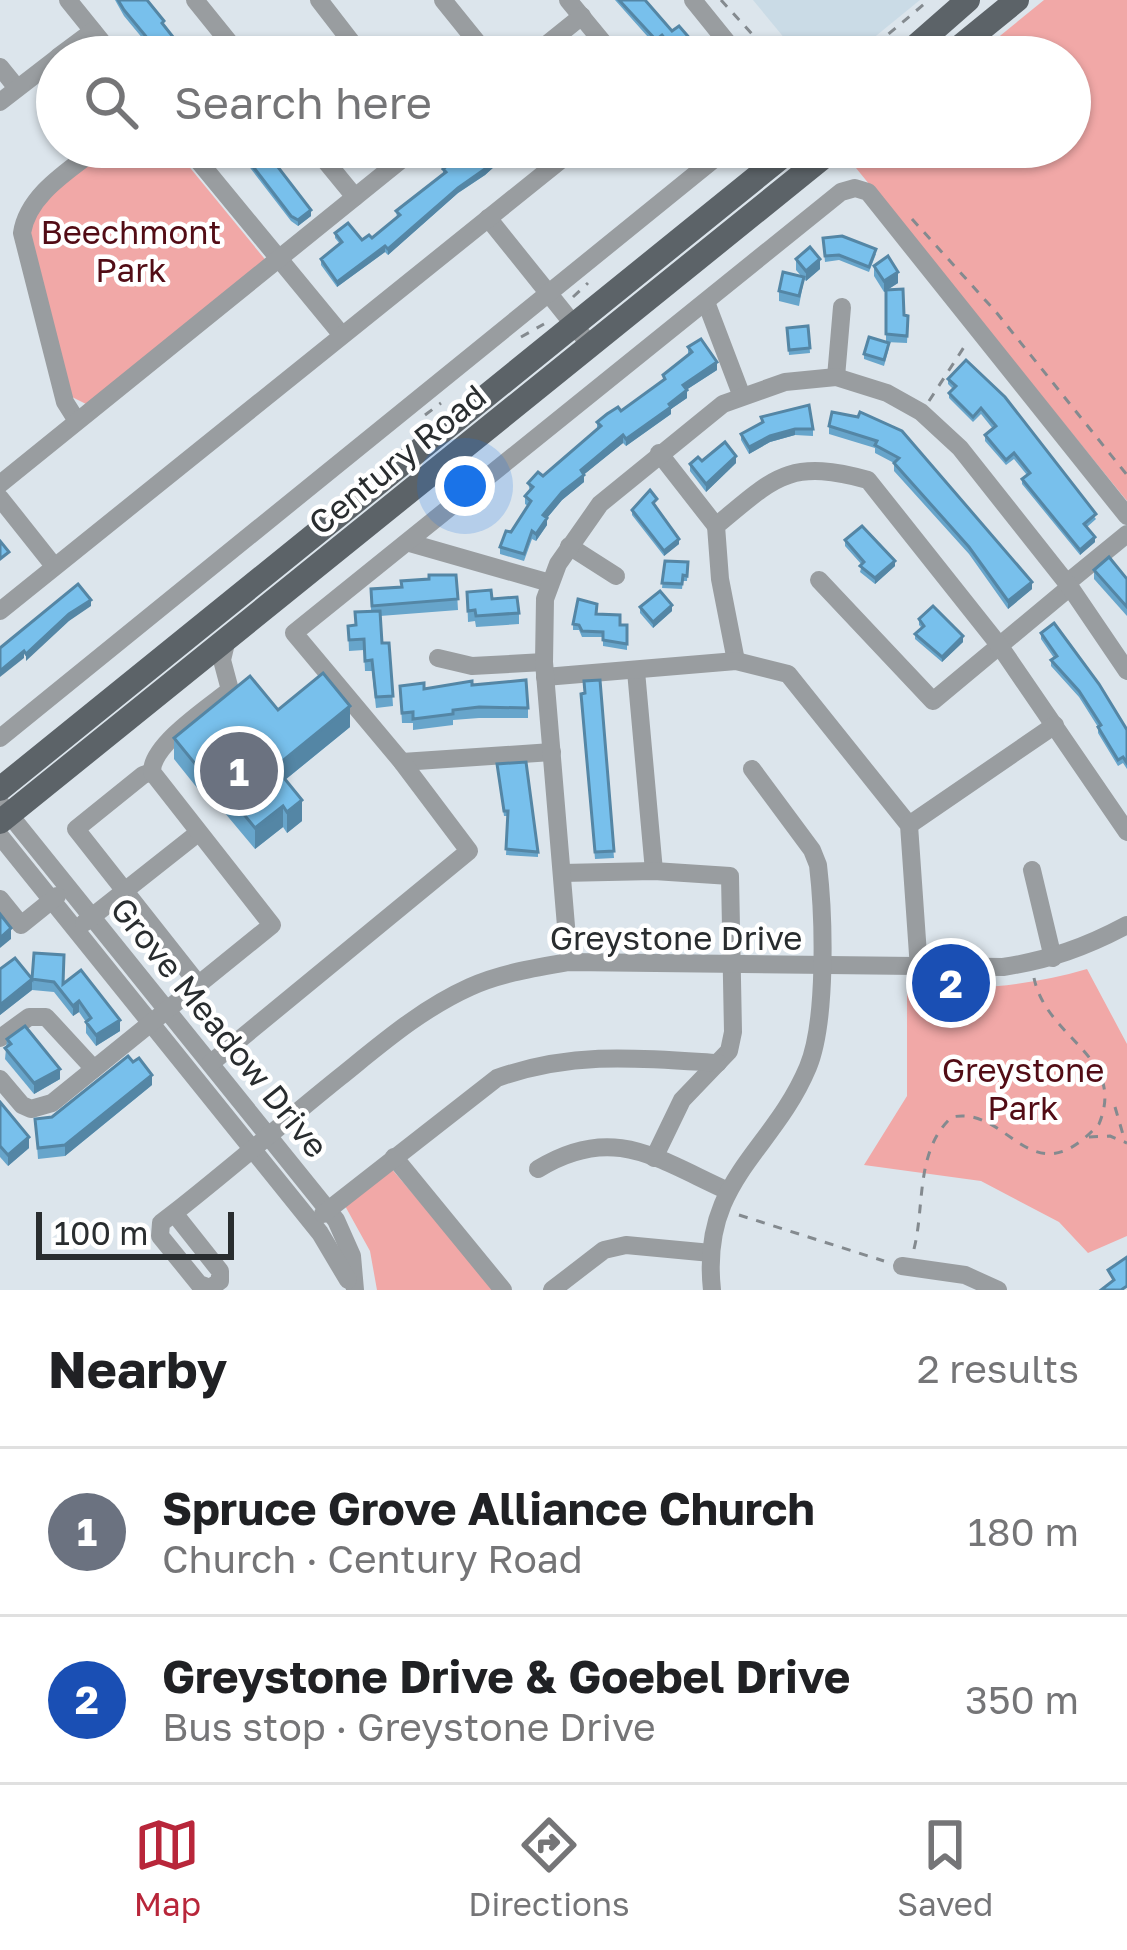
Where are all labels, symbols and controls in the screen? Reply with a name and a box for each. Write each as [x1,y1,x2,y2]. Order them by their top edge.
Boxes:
search box [36,36,1091,168]
icon: search [78,69,144,135]
text: Search here [174,75,432,129]
park label: Beechmont Park [41,212,221,289]
street label: Century Road [301,376,493,542]
your location [435,456,495,516]
pin: 1 [200,726,278,816]
street label: Grove Meadow Drive [103,889,337,1165]
street label: Greystone Drive [550,918,802,957]
pin: 2 [912,938,990,1028]
park label: Greystone Park [942,1050,1104,1127]
scale bar [36,1206,234,1259]
text: 100 m [54,1213,148,1252]
text: Nearby [48,1338,227,1399]
text: 2 results [917,1345,1079,1392]
text: Spruce Grove Alliance Church [162,1481,815,1535]
text: 1 [77,1508,97,1555]
text: 180 m [968,1508,1079,1555]
text: Church · Century Road [162,1535,583,1582]
text: Greystone Drive & Goebel Drive [162,1649,850,1703]
text: 2 [75,1676,99,1723]
text: 350 m [965,1676,1079,1723]
text: Bus stop · Greystone Drive [162,1703,656,1750]
tab: Map [134,1812,201,1923]
tab: Directions [468,1812,630,1923]
tab: Saved [897,1812,993,1923]

